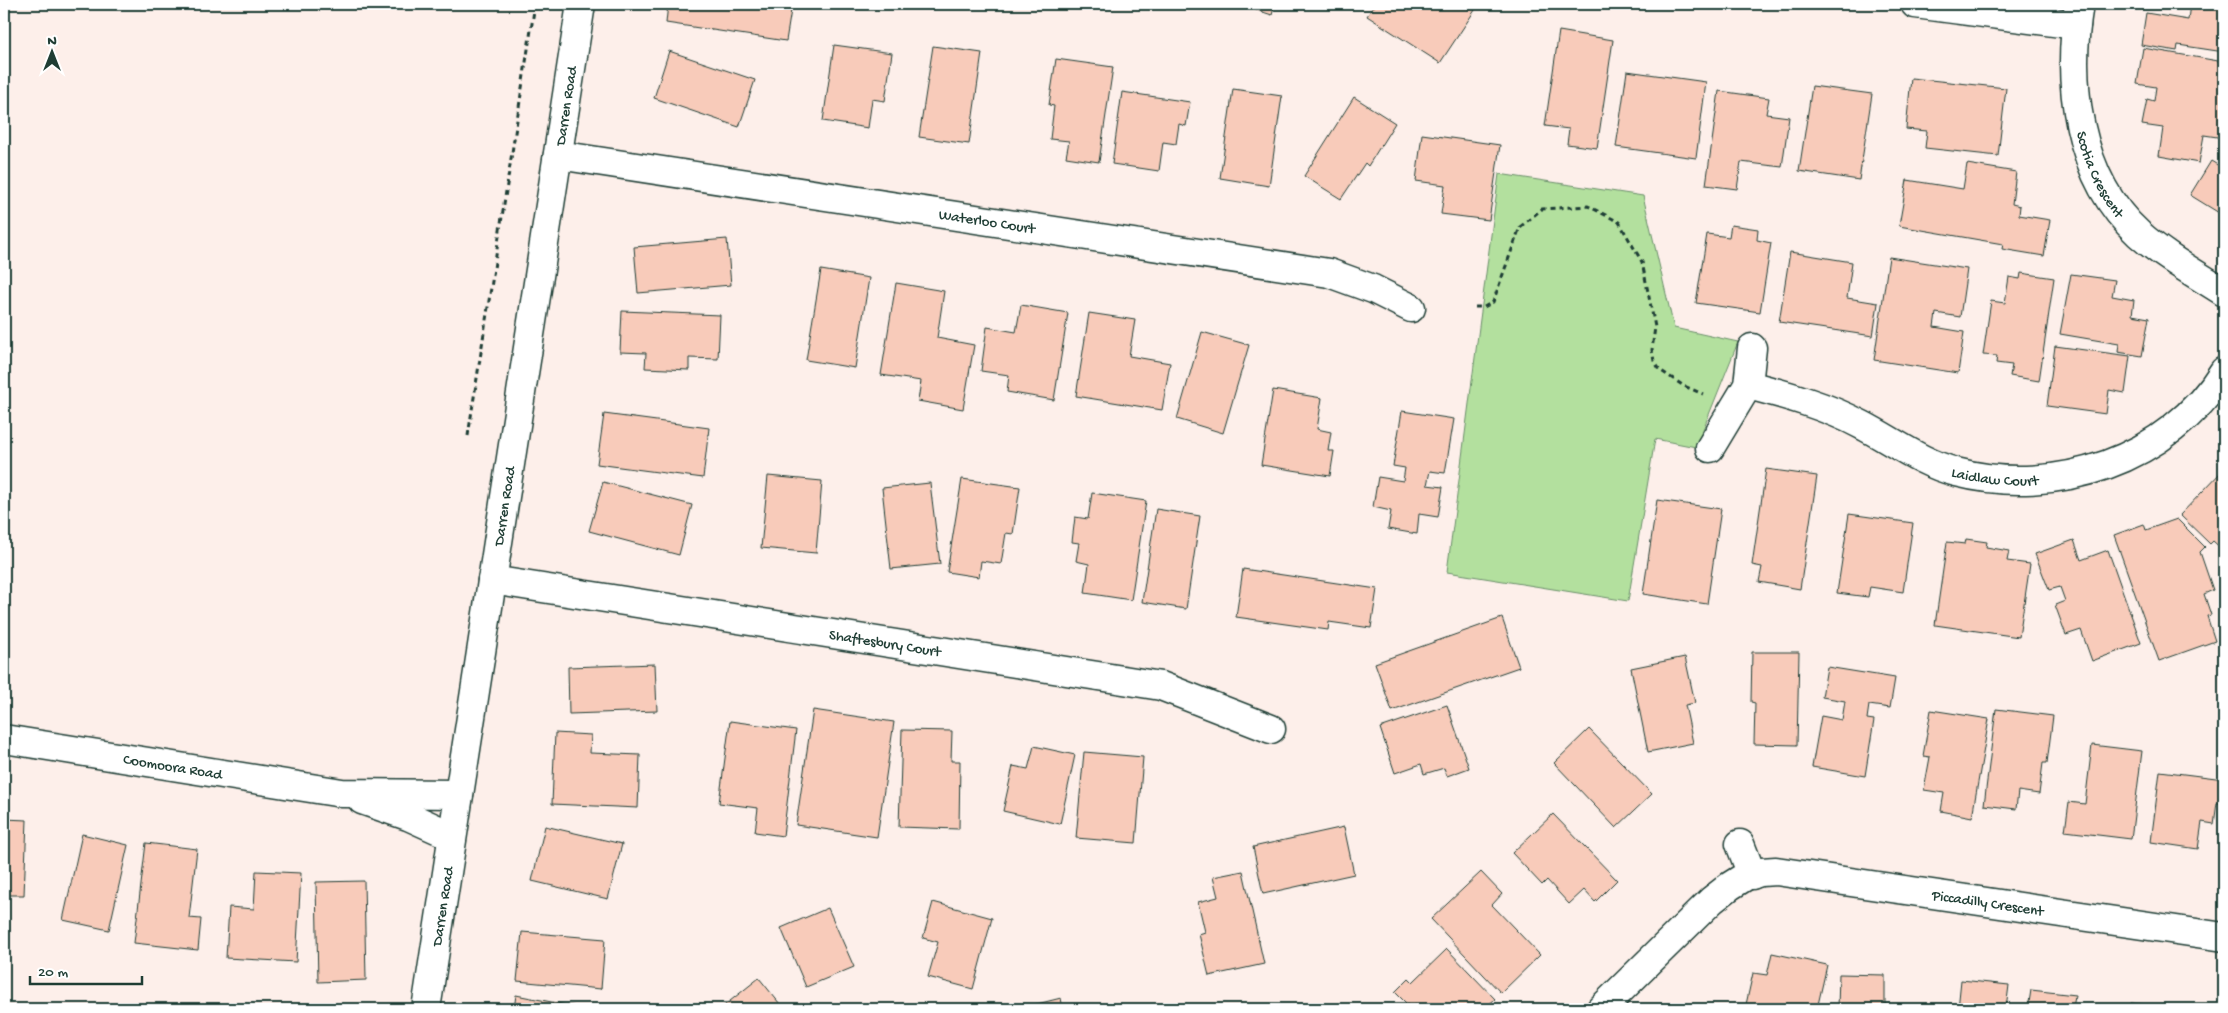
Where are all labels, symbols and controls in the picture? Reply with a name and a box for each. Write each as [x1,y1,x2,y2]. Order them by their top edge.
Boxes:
north arrow [28,28,78,78]
text: N [47,33,57,50]
street label: Darren Road [552,64,582,148]
street label: Scotia Crescent [2071,130,2128,224]
street label: Waterloo Court [937,206,1038,239]
street label: Darren Road [490,464,521,548]
street label: Laidlaw Court [1949,464,2041,491]
street label: Shaftesbury Court [828,627,944,662]
street label: Coomoora Road [122,751,225,785]
street label: Darren Road [429,864,459,948]
street label: Piccadilly Crescent [1930,887,2046,922]
scale bar [30,953,142,985]
text: 20 m [38,964,68,982]

